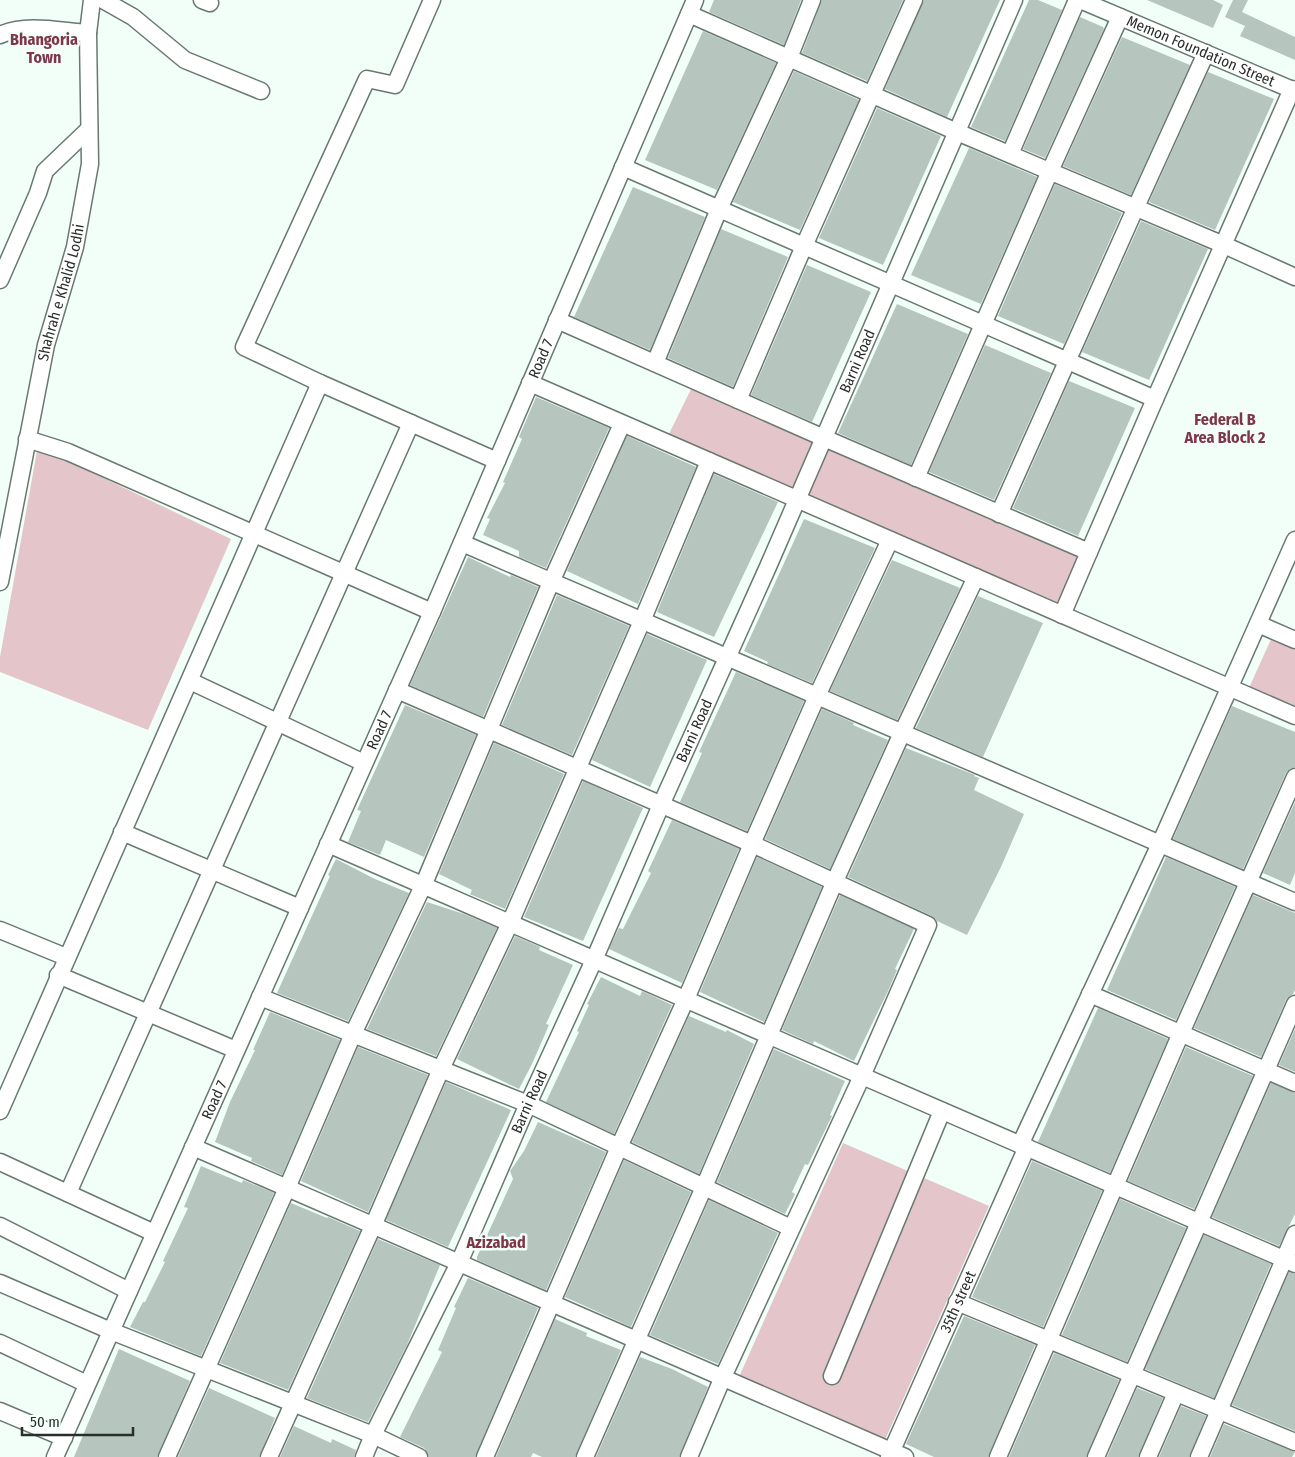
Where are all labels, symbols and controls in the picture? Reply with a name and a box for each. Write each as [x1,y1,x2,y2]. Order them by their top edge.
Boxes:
street label: Memon Foundation Street [1124,12,1277,90]
district label: Bhangoria Town [10,30,78,67]
street label: Shahrah e Khalid Lodhi [34,223,88,363]
street label: Barni Road [836,327,879,396]
street label: Road 7 [525,336,557,381]
district label: Federal B Area Block 2 [1184,410,1266,447]
street label: Barni Road [672,696,716,765]
street label: Road 7 [363,708,396,752]
street label: Barni Road [507,1067,551,1136]
street label: Road 7 [198,1078,231,1122]
district label: Azizabad [465,1233,526,1252]
street label: 35th street [937,1268,980,1335]
scale bar [22,1404,134,1436]
text: 50 m [30,1413,60,1431]

